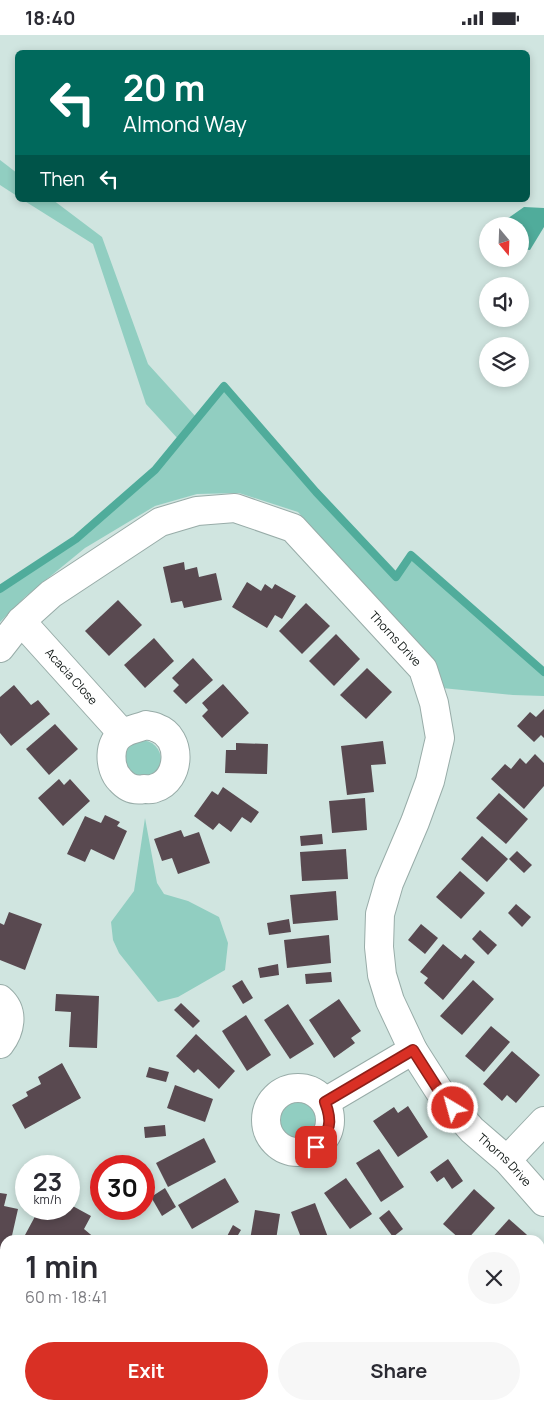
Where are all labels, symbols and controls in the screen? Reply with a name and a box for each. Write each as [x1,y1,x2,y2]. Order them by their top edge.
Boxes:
text: 18:40 [25,5,76,31]
text: 20 m [123,64,205,112]
icon: left [40,70,105,135]
text: Almond Way [123,109,247,139]
icon: left [95,165,123,193]
text: Then [40,166,85,192]
north arrow [479,217,529,267]
map controls [479,217,529,387]
button: sound [479,277,529,327]
button: layers [479,337,529,387]
street label: Thorns Drive [366,607,425,670]
street label: Acacia Close [42,644,102,708]
position arrow [426,1081,478,1133]
pin [295,1126,337,1168]
street label: Thorns Drive [474,1129,535,1190]
icon: arrive [302,1133,330,1161]
speed limit sign: 30 [90,1155,155,1220]
text: 23 [33,1164,62,1199]
text: km/h [34,1191,61,1208]
text: 1 min [25,1246,98,1287]
button: close [468,1252,520,1304]
text: 60 m · 18:41 [25,1286,107,1308]
button: Exit [25,1342,268,1400]
button: Share [278,1342,520,1400]

